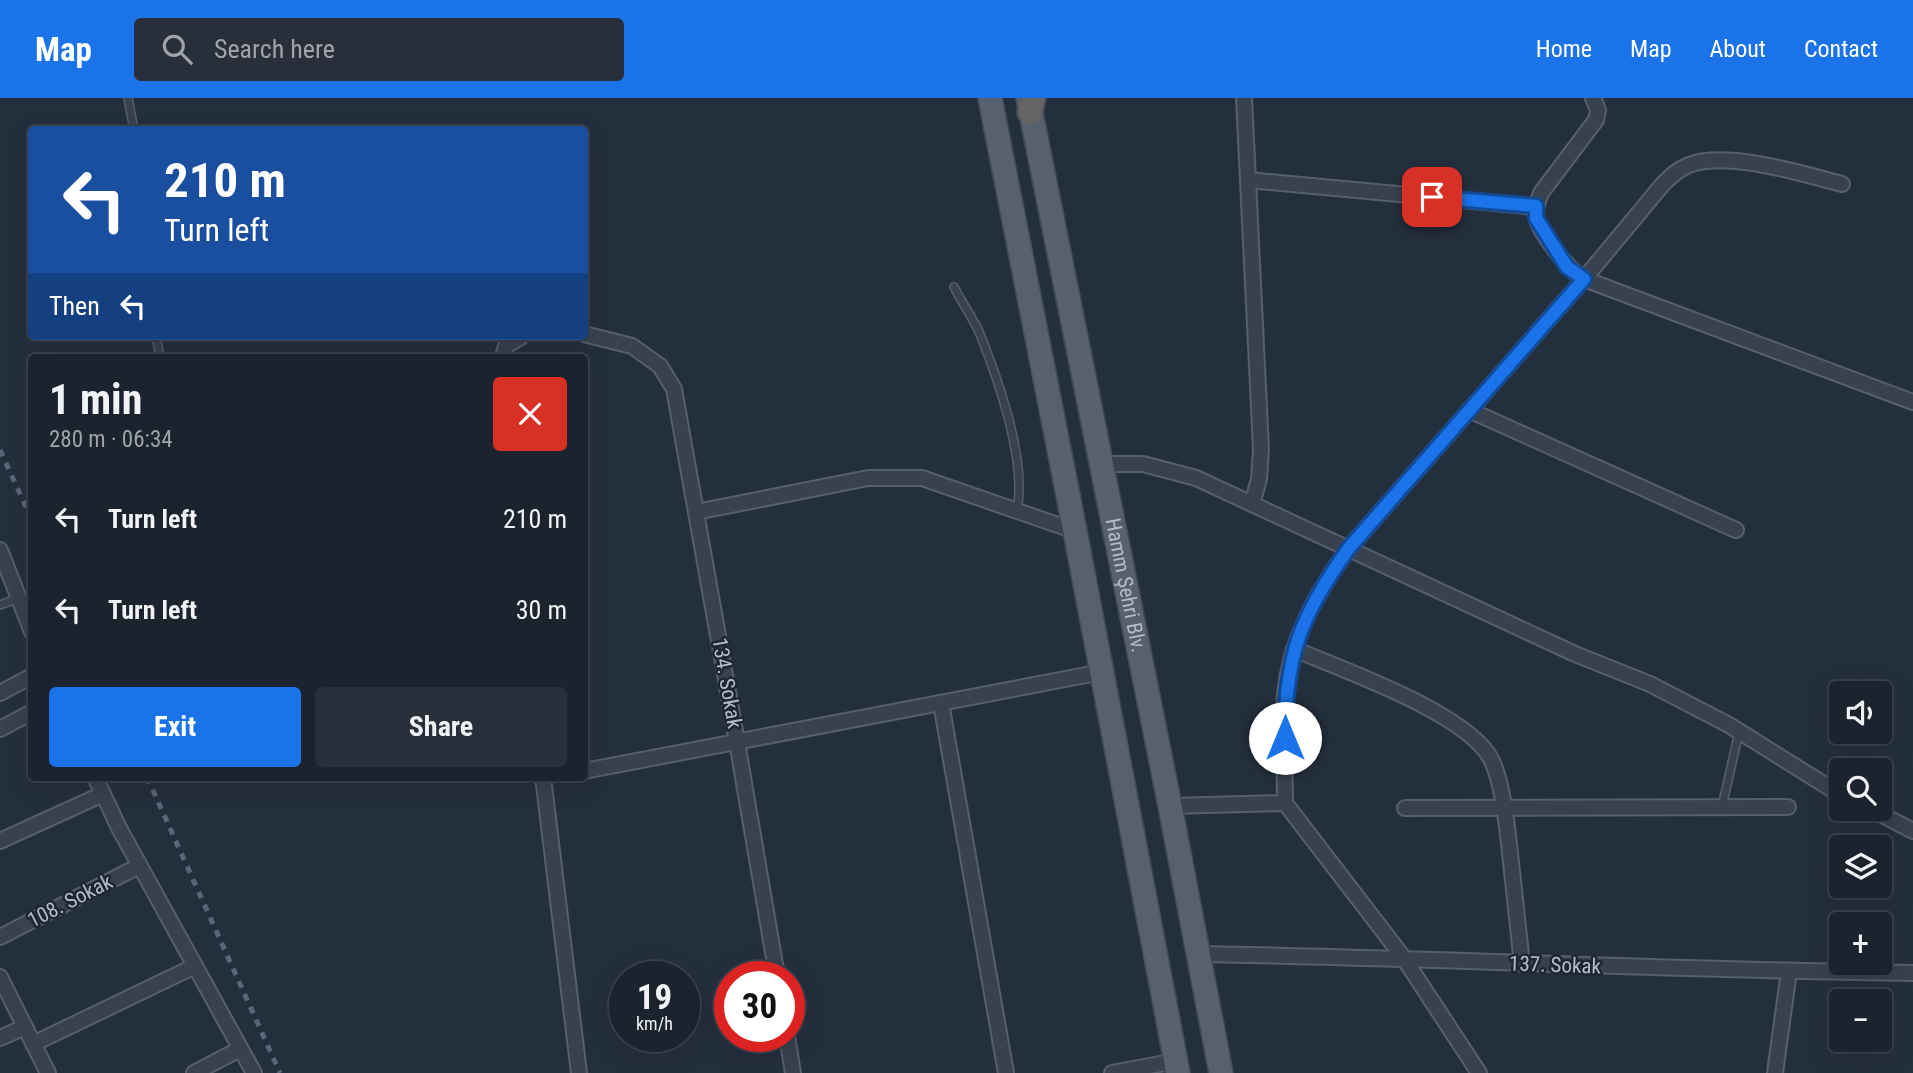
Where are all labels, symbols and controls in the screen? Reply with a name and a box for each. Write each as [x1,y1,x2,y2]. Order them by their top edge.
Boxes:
search box [134,18,624,81]
text: Map [35,30,92,69]
icon: search [158,30,196,68]
text: Search here [214,34,335,64]
text: Home [1536,35,1592,63]
text: Map [1630,35,1672,63]
text: About [1710,35,1766,63]
text: Contact [1804,35,1878,63]
text: 210 m [164,152,286,209]
icon: left [49,154,140,245]
pin [1402,167,1462,227]
icon: arrive [1413,178,1451,216]
text: Turn left [164,211,269,249]
icon: left [114,287,152,325]
text: Then [49,291,100,321]
text: 1 min [49,375,142,424]
button: close [493,377,567,451]
text: 280 m · 06:34 [49,426,173,453]
icon: left [49,500,87,538]
text: Turn left [108,504,197,534]
text: 210 m [503,504,567,534]
street label: Hamm Şehri Blv. [1101,516,1151,654]
icon: left [49,591,87,629]
text: Turn left [108,595,197,625]
text: 30 m [516,595,567,625]
street label: 134. Sokak [707,636,747,731]
map controls [1829,681,1892,1052]
button: sound [1829,681,1892,744]
button: Exit [49,687,301,767]
button: Share [315,687,567,767]
position arrow [1248,701,1322,775]
button: search [1829,758,1892,821]
button: layers [1829,835,1892,898]
street label: 108. Sokak [24,869,117,933]
button: + [1829,912,1892,975]
street label: 137. Sokak [1509,951,1602,979]
speed limit sign: 30 [714,961,805,1052]
text: 19 [637,977,672,1018]
button: − [1829,989,1892,1052]
text: km/h [636,1013,673,1034]

